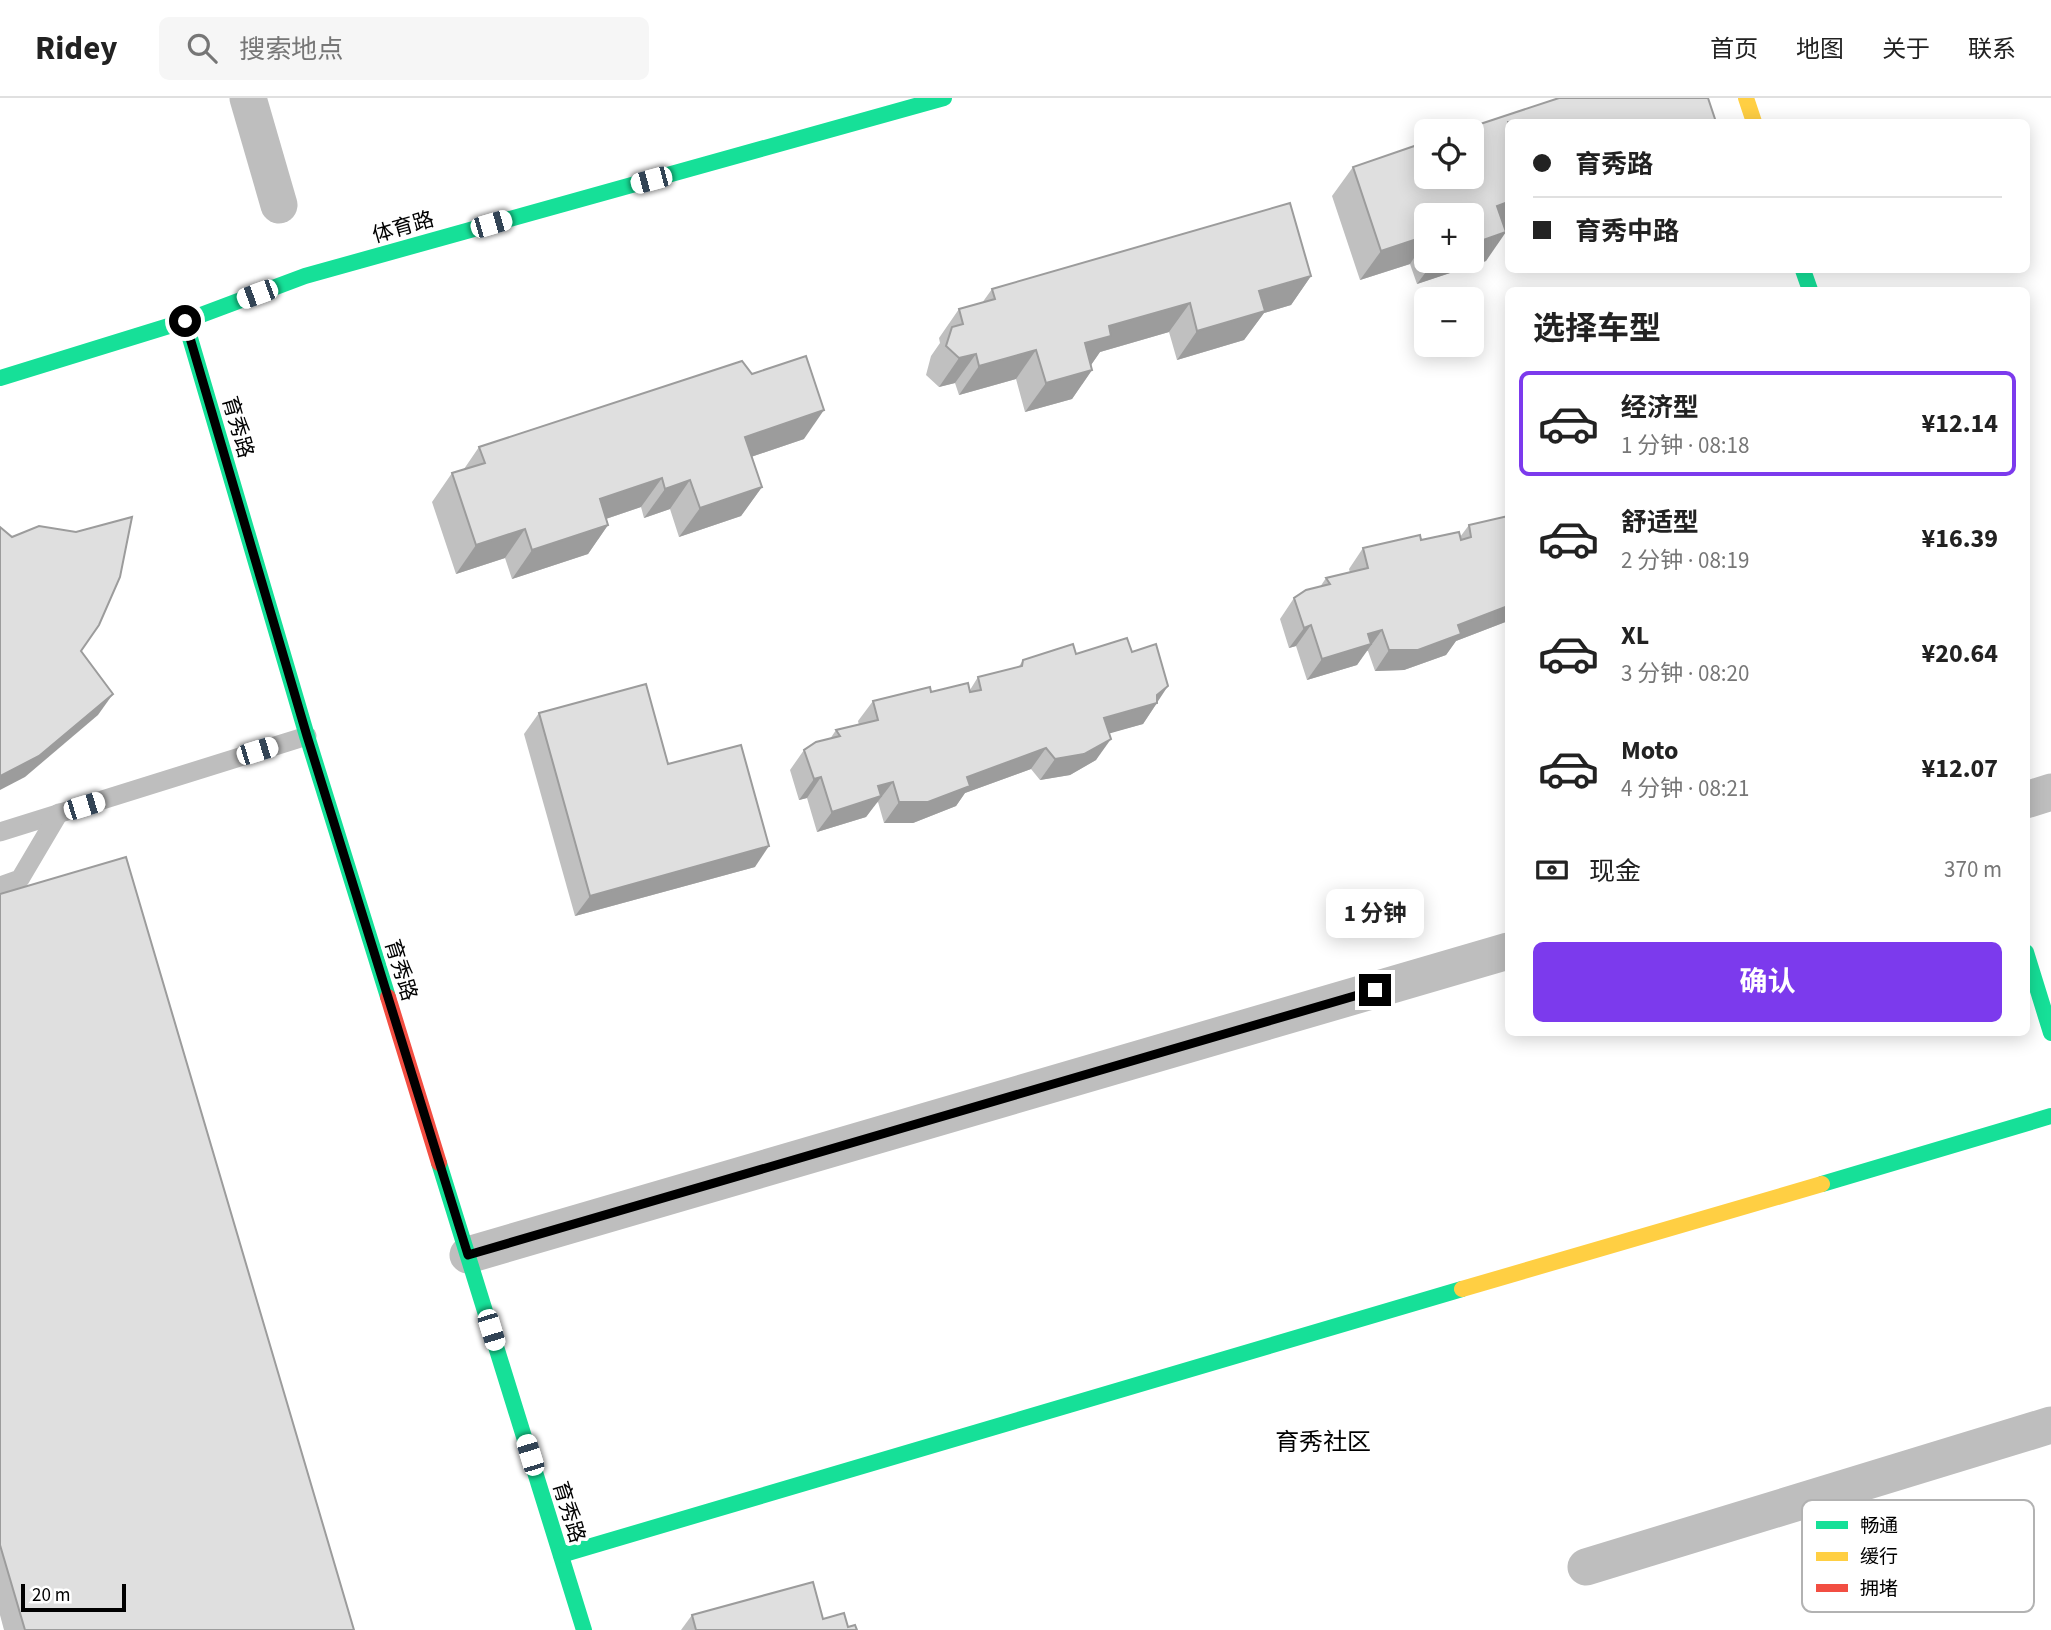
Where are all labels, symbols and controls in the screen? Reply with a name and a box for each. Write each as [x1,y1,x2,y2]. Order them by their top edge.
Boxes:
search box [159,17,649,80]
text: Ridey [35,25,117,72]
icon: search [183,29,221,67]
text: 搜索地点 [239,31,343,68]
text: 首页 [1710,32,1758,67]
text: 地图 [1796,32,1844,67]
text: 关于 [1882,32,1930,67]
text: 联系 [1968,32,2016,67]
map controls [1414,119,1484,357]
button: locate [1414,119,1484,189]
text: 育秀路 [1575,146,1653,183]
car [628,164,675,196]
button: + [1414,203,1484,273]
street label: 体育路 [369,204,437,250]
car [468,208,515,240]
text: 育秀中路 [1575,213,1679,250]
car [234,277,281,311]
button: − [1414,287,1484,357]
route start [169,305,201,337]
text: 选择车型 [1533,306,1661,352]
text: 经济型 [1621,389,1699,426]
icon: car [1537,392,1600,455]
street label: 育秀路 [215,393,261,461]
text: ¥12.14 [1922,405,1998,442]
text: 1 分钟 · 08:18 [1621,429,1749,462]
text: 舒适型 [1621,504,1699,541]
icon: car [1537,507,1600,570]
text: ¥16.39 [1922,520,1998,557]
text: 2 分钟 · 08:19 [1621,544,1749,577]
text: XL [1621,617,1649,654]
icon: car [1537,622,1600,685]
text: ¥20.64 [1922,635,1998,672]
text: 3 分钟 · 08:20 [1621,657,1749,690]
text: Moto [1621,732,1678,769]
car [234,735,281,767]
icon: car [1537,737,1600,800]
text: ¥12.07 [1922,750,1998,787]
text: 4 分钟 · 08:21 [1621,772,1749,805]
car [61,790,108,822]
icon: cash [1533,851,1571,889]
text: 现金 [1589,853,1641,890]
text: 370 m [1944,853,2002,886]
callout: 1 分钟 [1326,888,1424,938]
text: 1 分钟 [1344,897,1406,930]
street label: 育秀路 [377,935,425,1005]
button: 确认 [1533,942,2002,1022]
route end [1359,974,1391,1006]
car [475,1307,508,1353]
district label: 育秀社区 [1275,1425,1371,1460]
car [514,1432,547,1478]
street label: 育秀路 [545,1477,593,1547]
legend [1802,1500,2034,1612]
text: 畅通 [1860,1513,1898,1540]
text: 缓行 [1860,1544,1898,1571]
text: 拥堵 [1860,1576,1898,1603]
scale bar [21,1581,126,1613]
text: 20 m [32,1582,70,1609]

